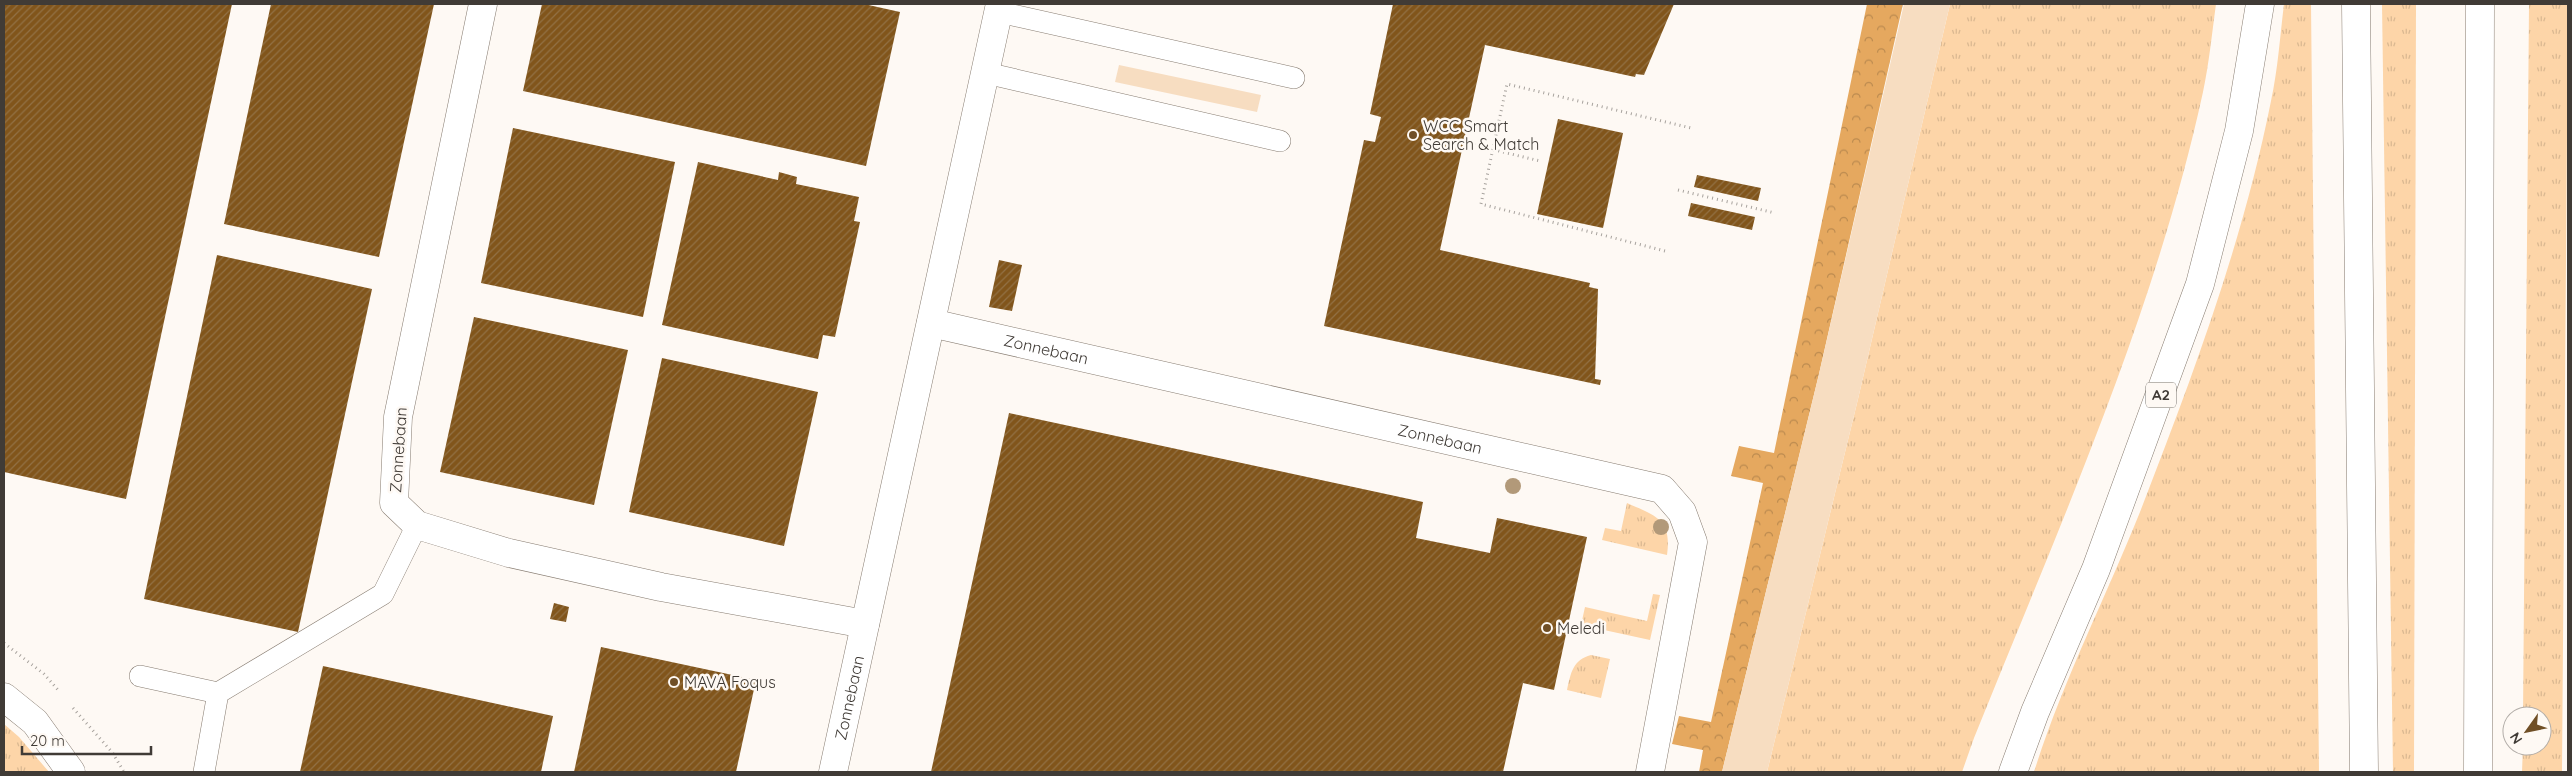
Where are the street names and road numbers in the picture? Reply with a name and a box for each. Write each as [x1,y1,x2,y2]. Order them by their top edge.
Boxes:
street label: Zonnebaan [1002,330,1090,368]
road number: A2 [2146,382,2176,408]
street label: Zonnebaan [385,406,411,494]
street label: Zonnebaan [1396,419,1484,458]
street label: Zonnebaan [830,654,868,742]

